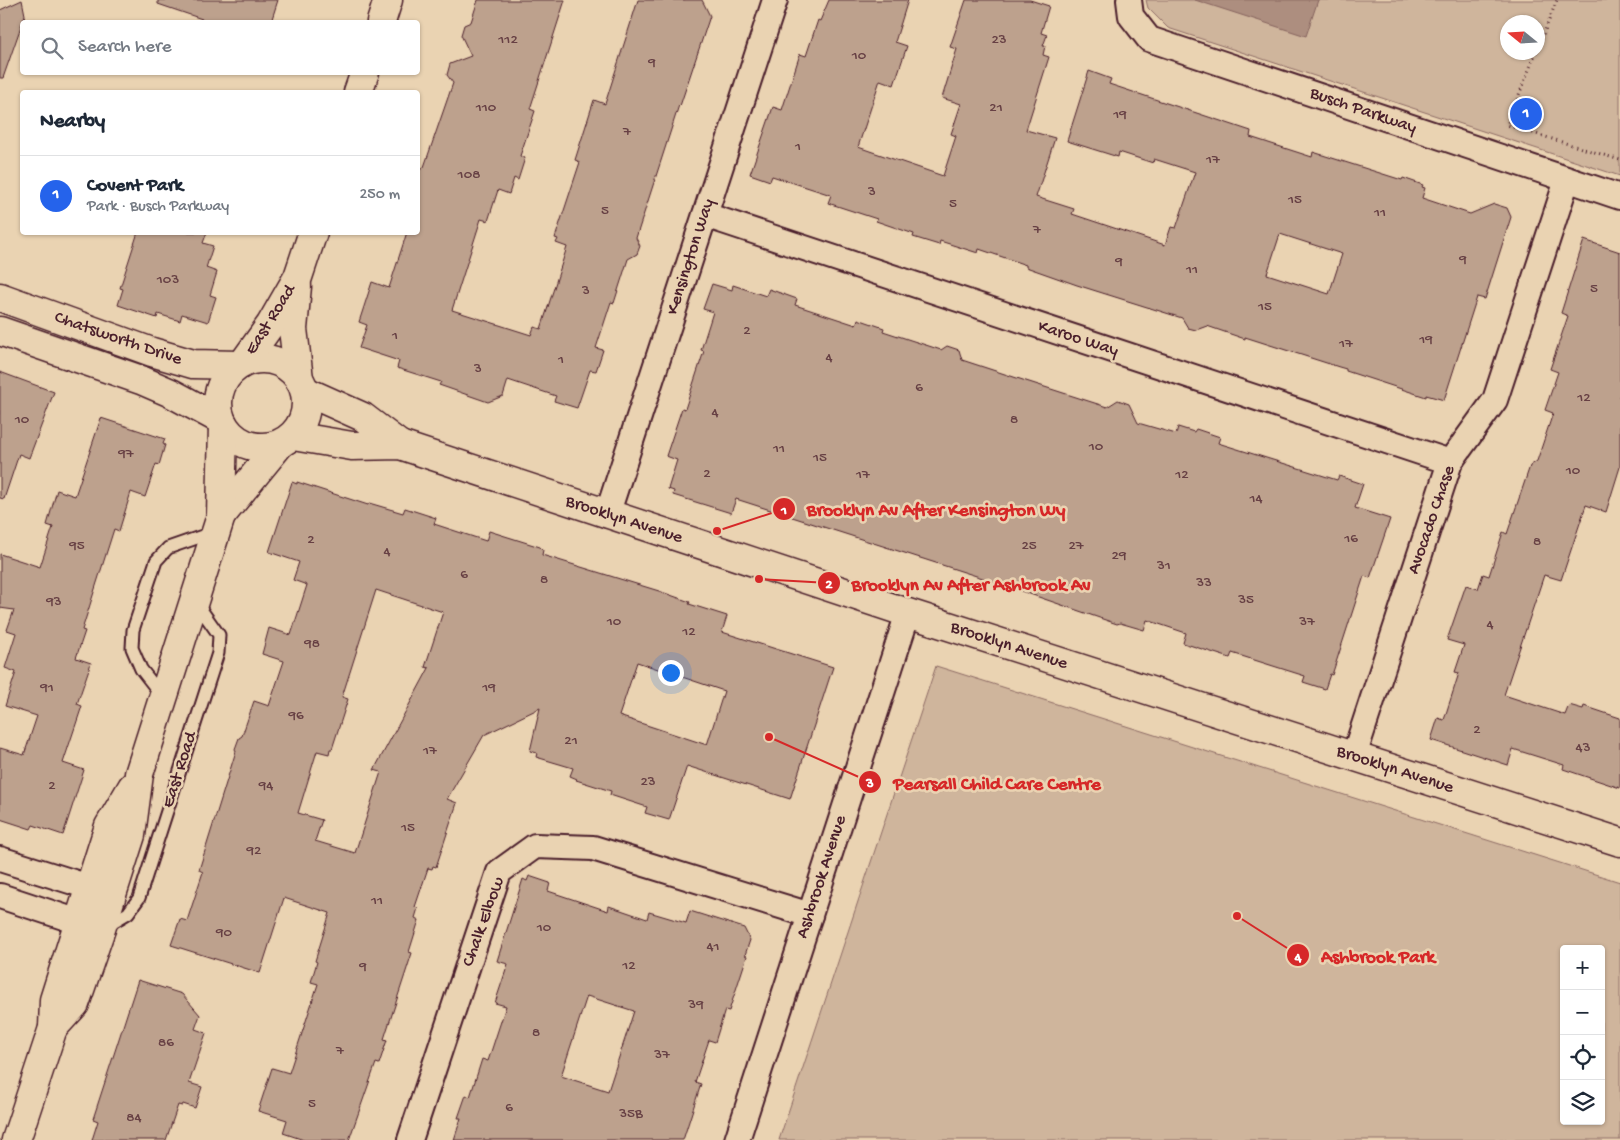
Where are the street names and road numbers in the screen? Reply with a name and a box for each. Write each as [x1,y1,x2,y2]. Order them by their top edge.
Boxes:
street label: Busch Parkway [1306,83,1419,139]
street label: Kensington Way [662,196,720,318]
street label: East Road [241,280,302,359]
street label: Chatsworth Drive [51,307,185,371]
street label: Karoo Way [1035,316,1121,362]
street label: Avocado Chase [1404,462,1461,577]
street label: Brooklyn Avenue [562,491,686,549]
street label: Brooklyn Avenue [947,617,1071,675]
street label: East Road [158,728,203,811]
street label: Brooklyn Avenue [1333,741,1457,799]
street label: Ashbrook Avenue [792,812,852,941]
street label: Chalk Elbow [458,874,510,970]

